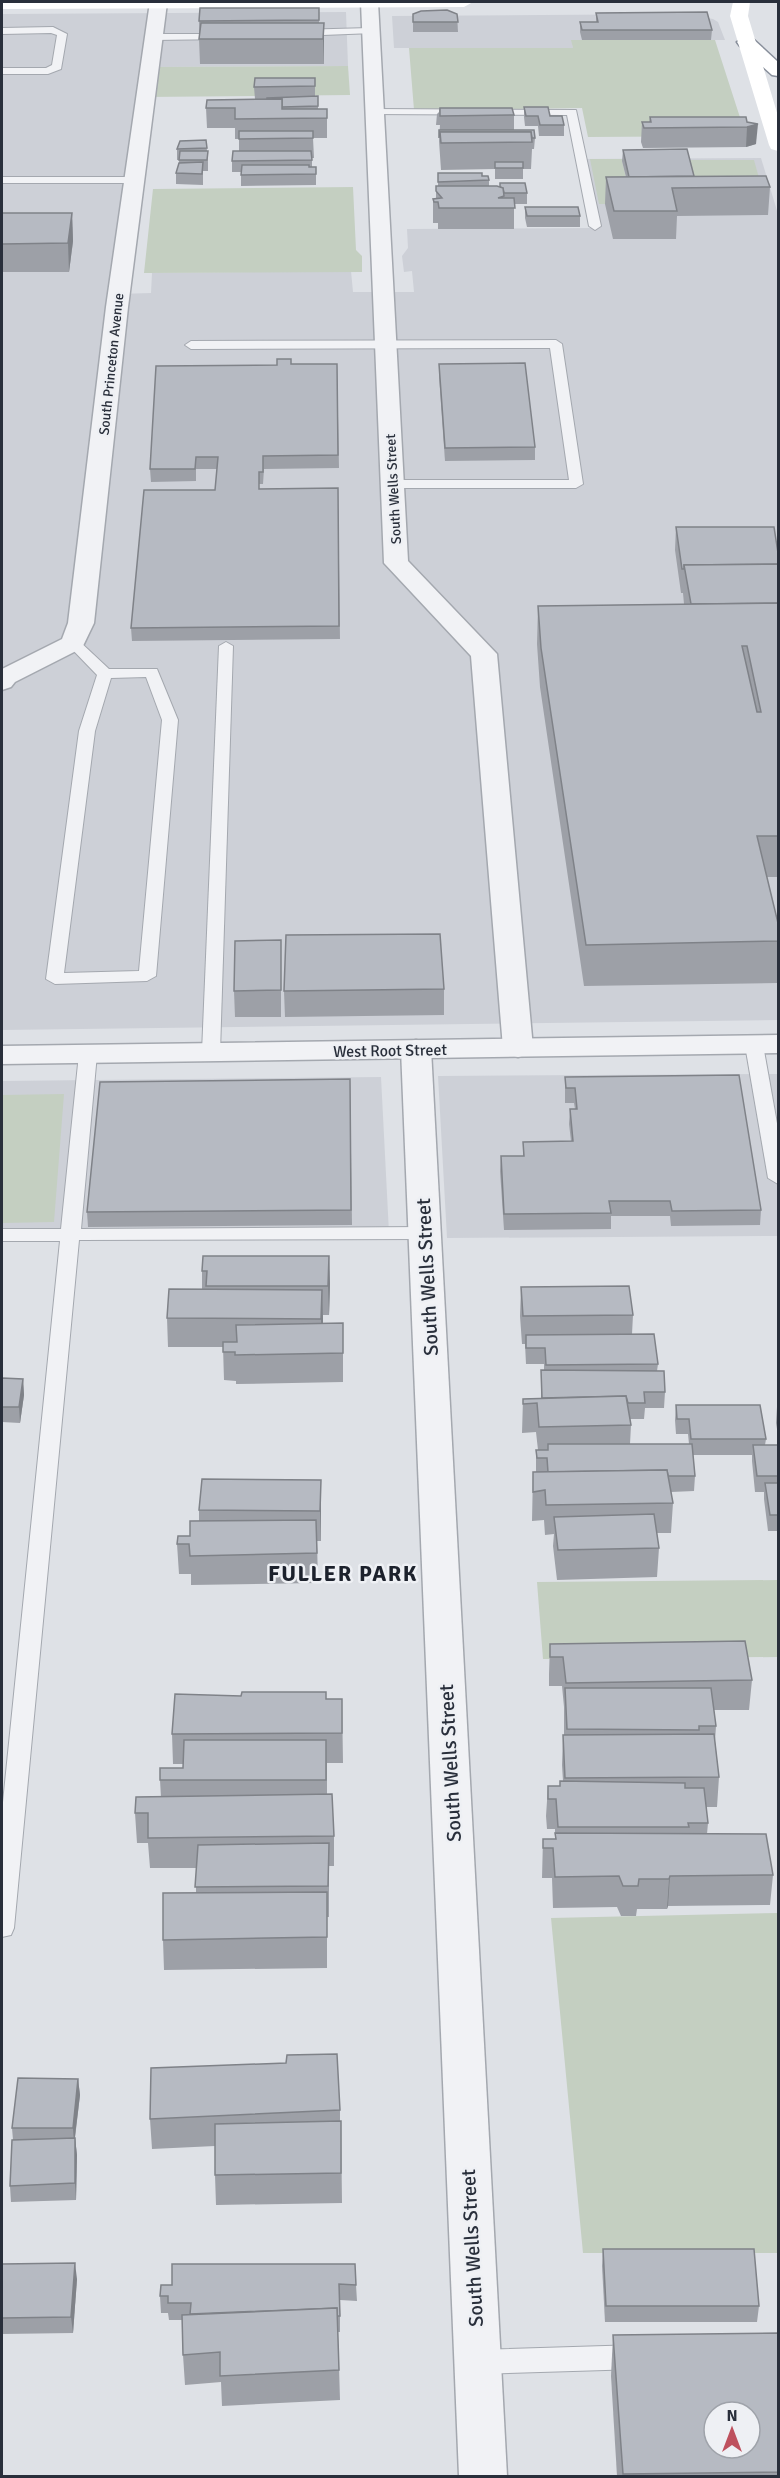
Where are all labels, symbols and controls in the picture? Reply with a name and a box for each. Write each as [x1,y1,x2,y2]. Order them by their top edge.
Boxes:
street label: South Princeton Avenue [96,292,127,436]
street label: South Wells Street [382,433,405,545]
street label: West Root Street [333,1040,447,1062]
street label: South Wells Street [411,1198,444,1356]
district label: FULLER PARK [268,1560,418,1587]
street label: South Wells Street [434,1684,467,1842]
street label: South Wells Street [456,2169,489,2327]
north arrow [702,2400,762,2460]
text: N [726,2406,738,2426]

